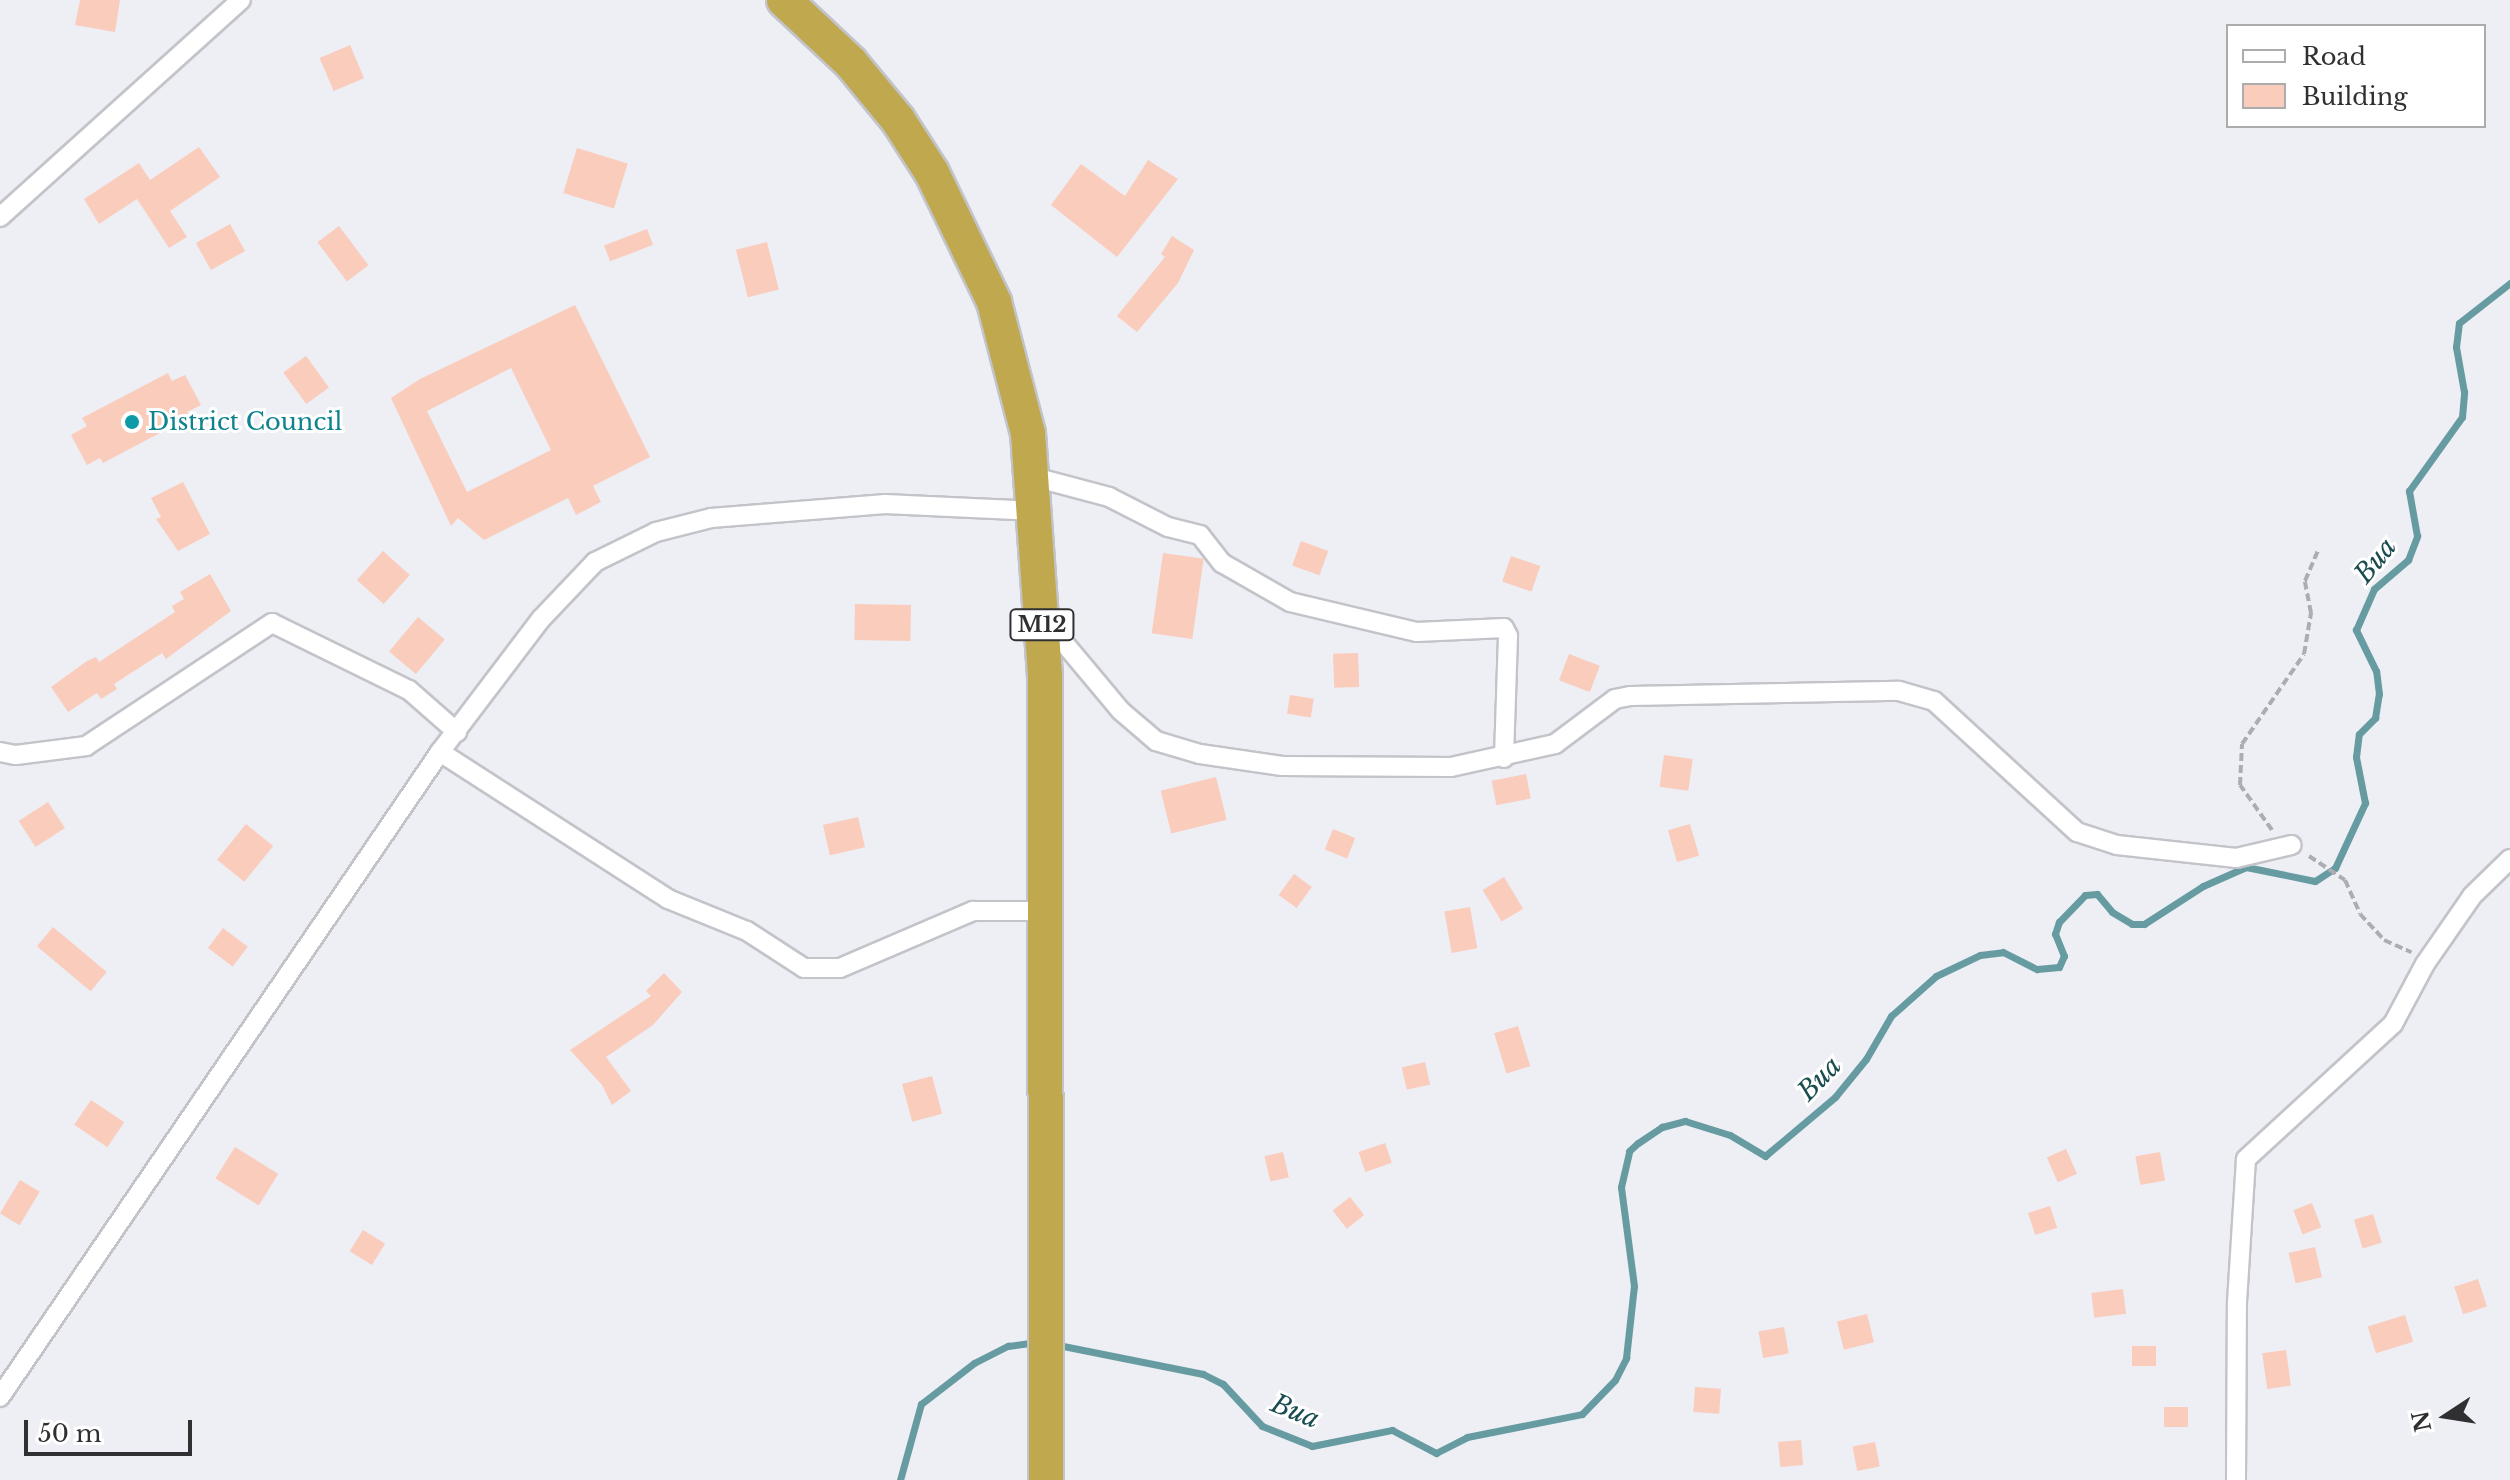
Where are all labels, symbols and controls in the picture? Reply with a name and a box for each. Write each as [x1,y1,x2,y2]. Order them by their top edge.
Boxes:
legend [2226,24,2486,128]
text: Road [2302,42,2366,71]
text: Building [2302,82,2408,111]
place label: District Council [148,408,342,436]
marker: District Council [123,413,141,431]
water label: Bua [2348,532,2404,590]
road number: M12 [1008,607,1076,643]
water label: Bua [1792,1051,1848,1107]
north arrow [2406,1376,2486,1456]
water label: Bua [1266,1388,1324,1436]
scale bar [28,1404,196,1454]
text: N [2407,1408,2437,1434]
text: 50 m [38,1419,101,1448]

